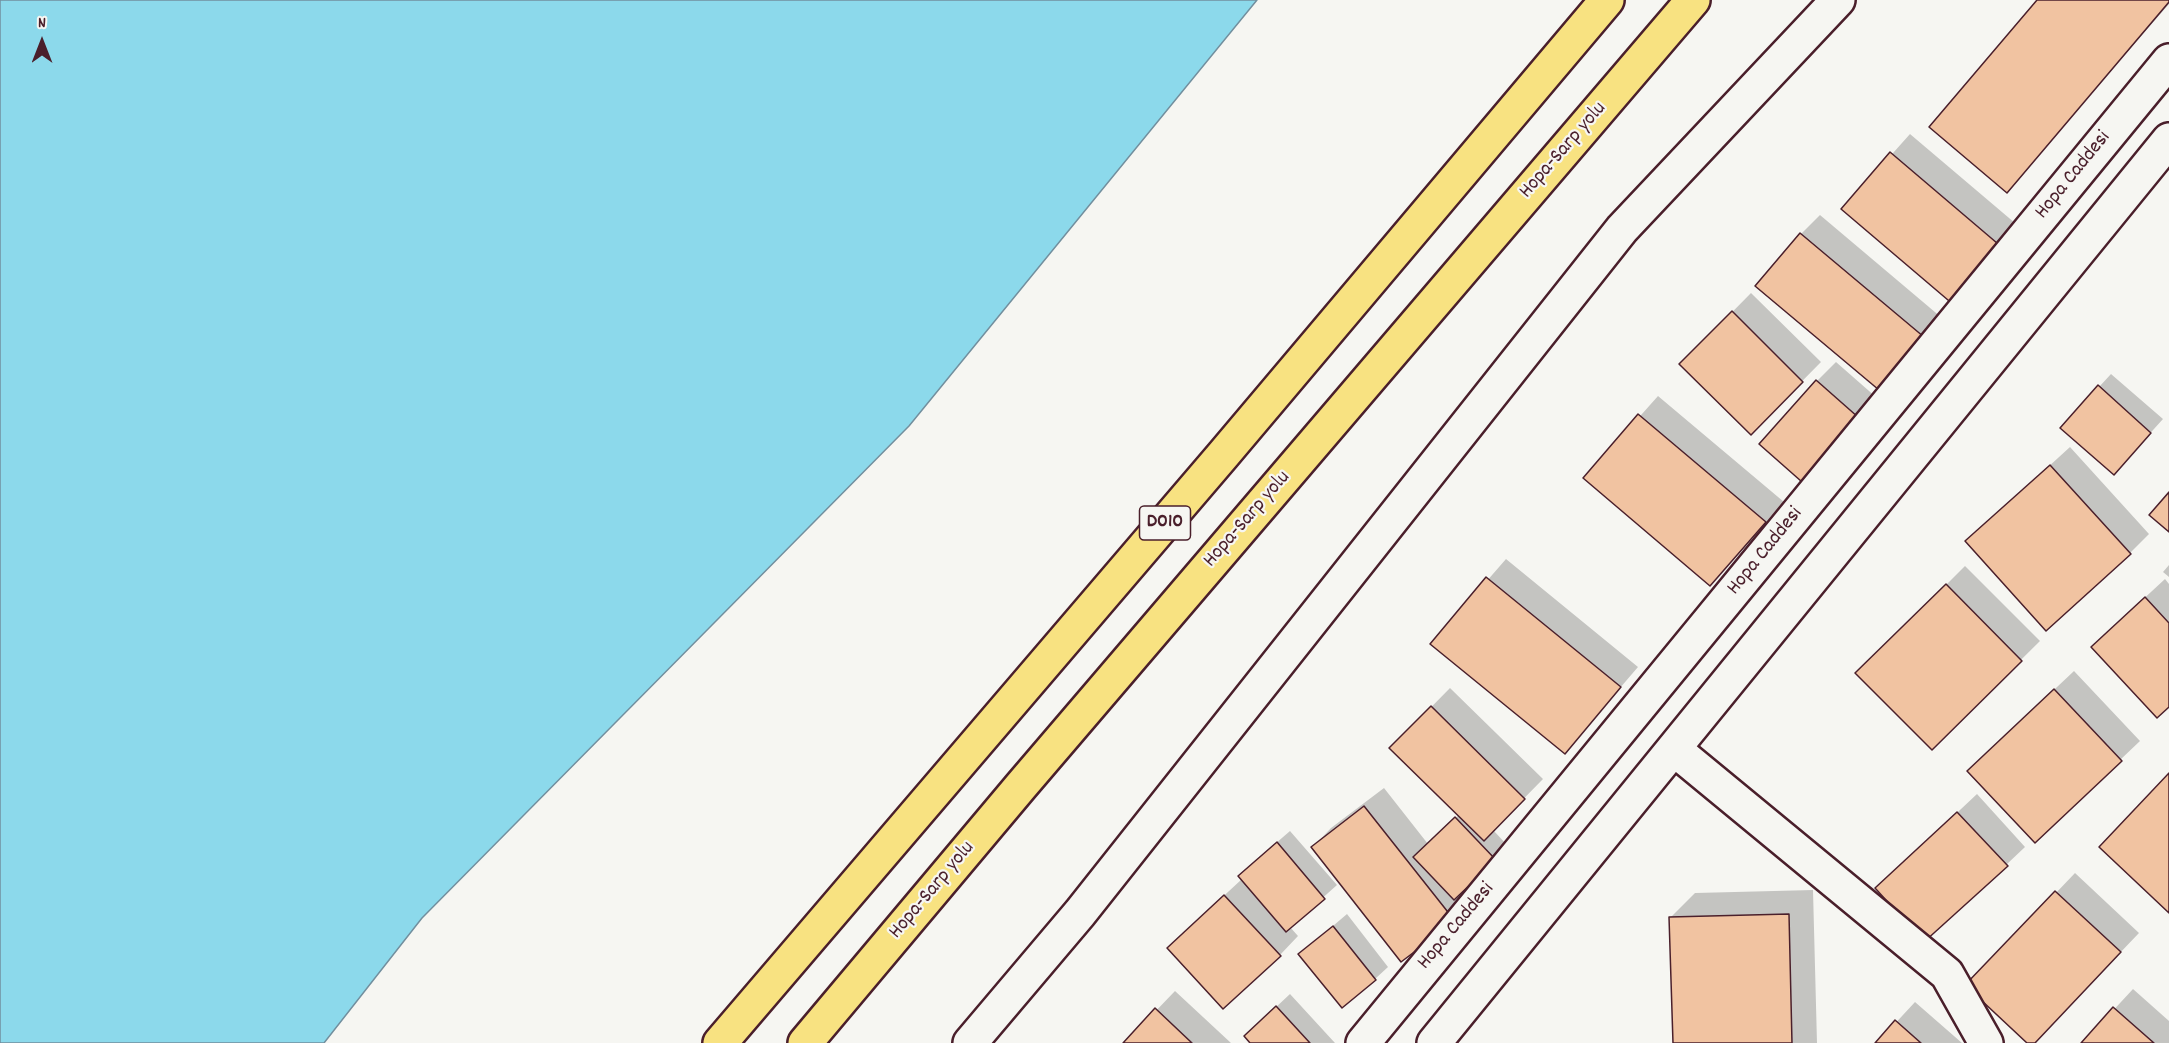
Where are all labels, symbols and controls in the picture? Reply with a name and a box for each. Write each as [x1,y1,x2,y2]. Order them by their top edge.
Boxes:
north arrow [12,12,72,72]
text: N [38,12,46,35]
street label: Hopa-Sarp yolu [1515,97,1613,205]
street label: Hopa Caddesi [2031,127,2117,225]
street label: Hopa-Sarp yolu [1199,466,1297,574]
street label: Hopa Caddesi [1723,503,1809,601]
road number: D010 [1140,506,1190,540]
street label: Hopa-Sarp yolu [885,837,981,945]
street label: Hopa Caddesi [1413,878,1501,976]

